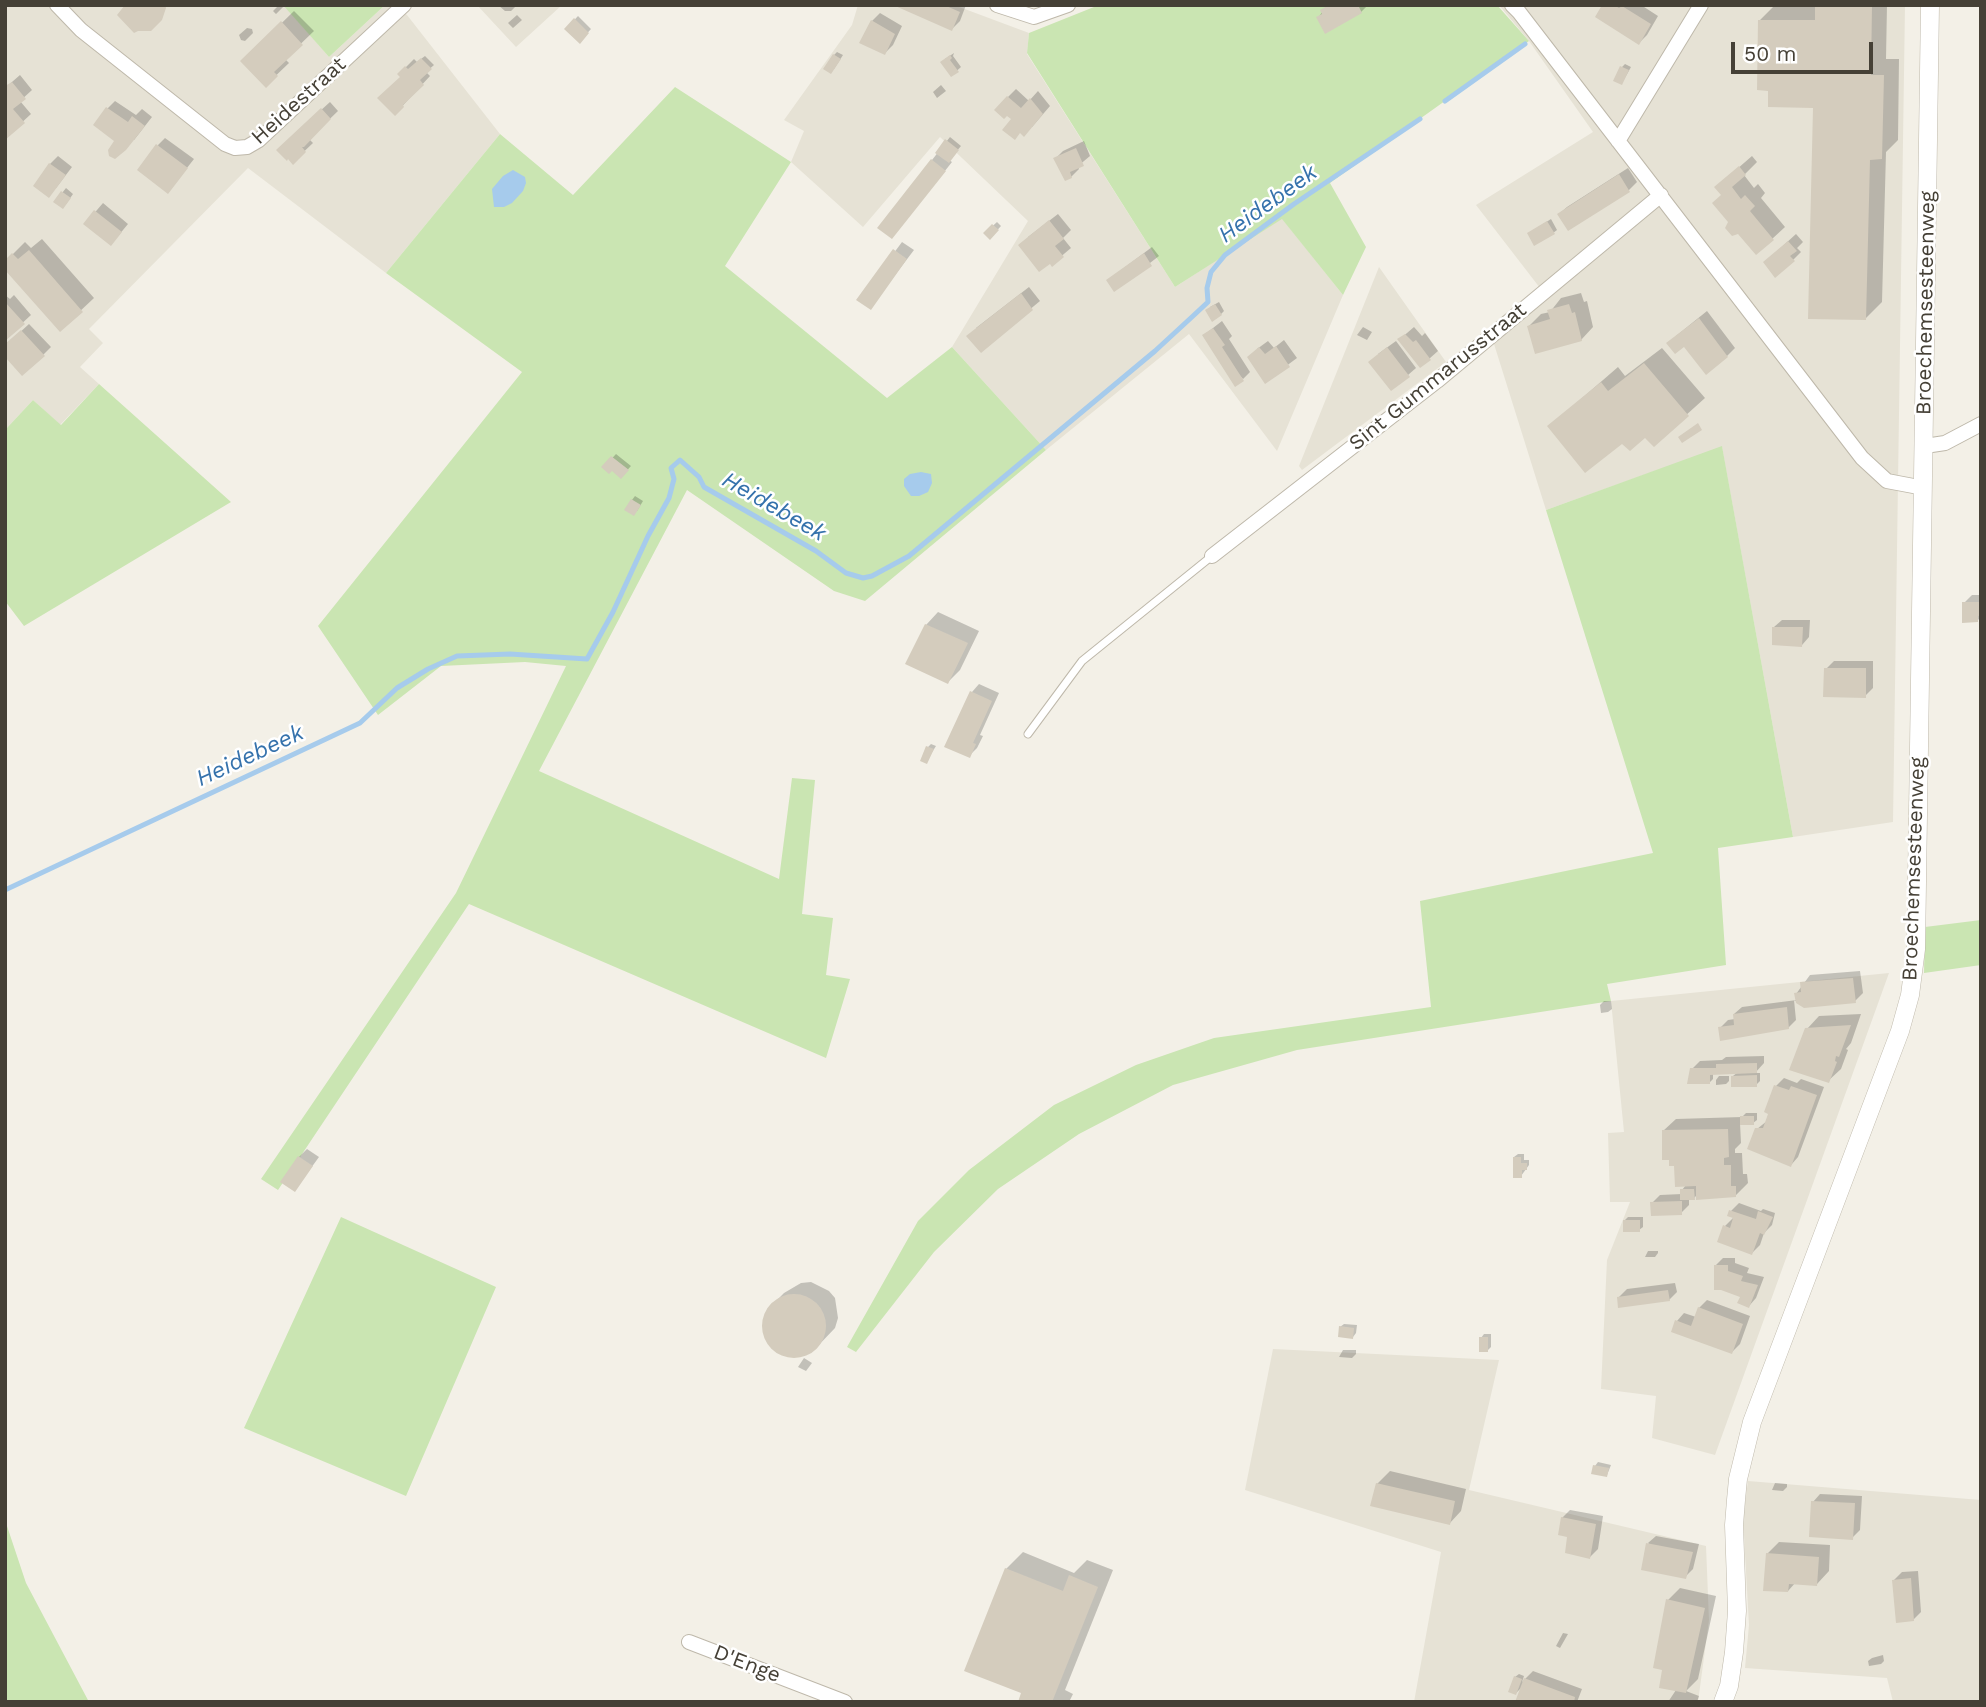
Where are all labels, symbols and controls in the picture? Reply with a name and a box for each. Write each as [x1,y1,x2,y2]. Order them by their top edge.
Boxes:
scale bar [1734,28,1876,72]
text: 50 m [1744,41,1796,66]
street label: Heidestraat [247,52,351,150]
water label: Heidebeek [1213,159,1323,249]
street label: Broechemsesteenweg [1911,191,1941,415]
street label: Sint Gummarusstraat [1344,298,1532,456]
water label: Heidebeek [717,466,831,548]
water label: Heidebeek [192,719,308,793]
street label: Broechemsesteenweg [1897,757,1931,981]
street label: D'Enge [710,1640,784,1688]

